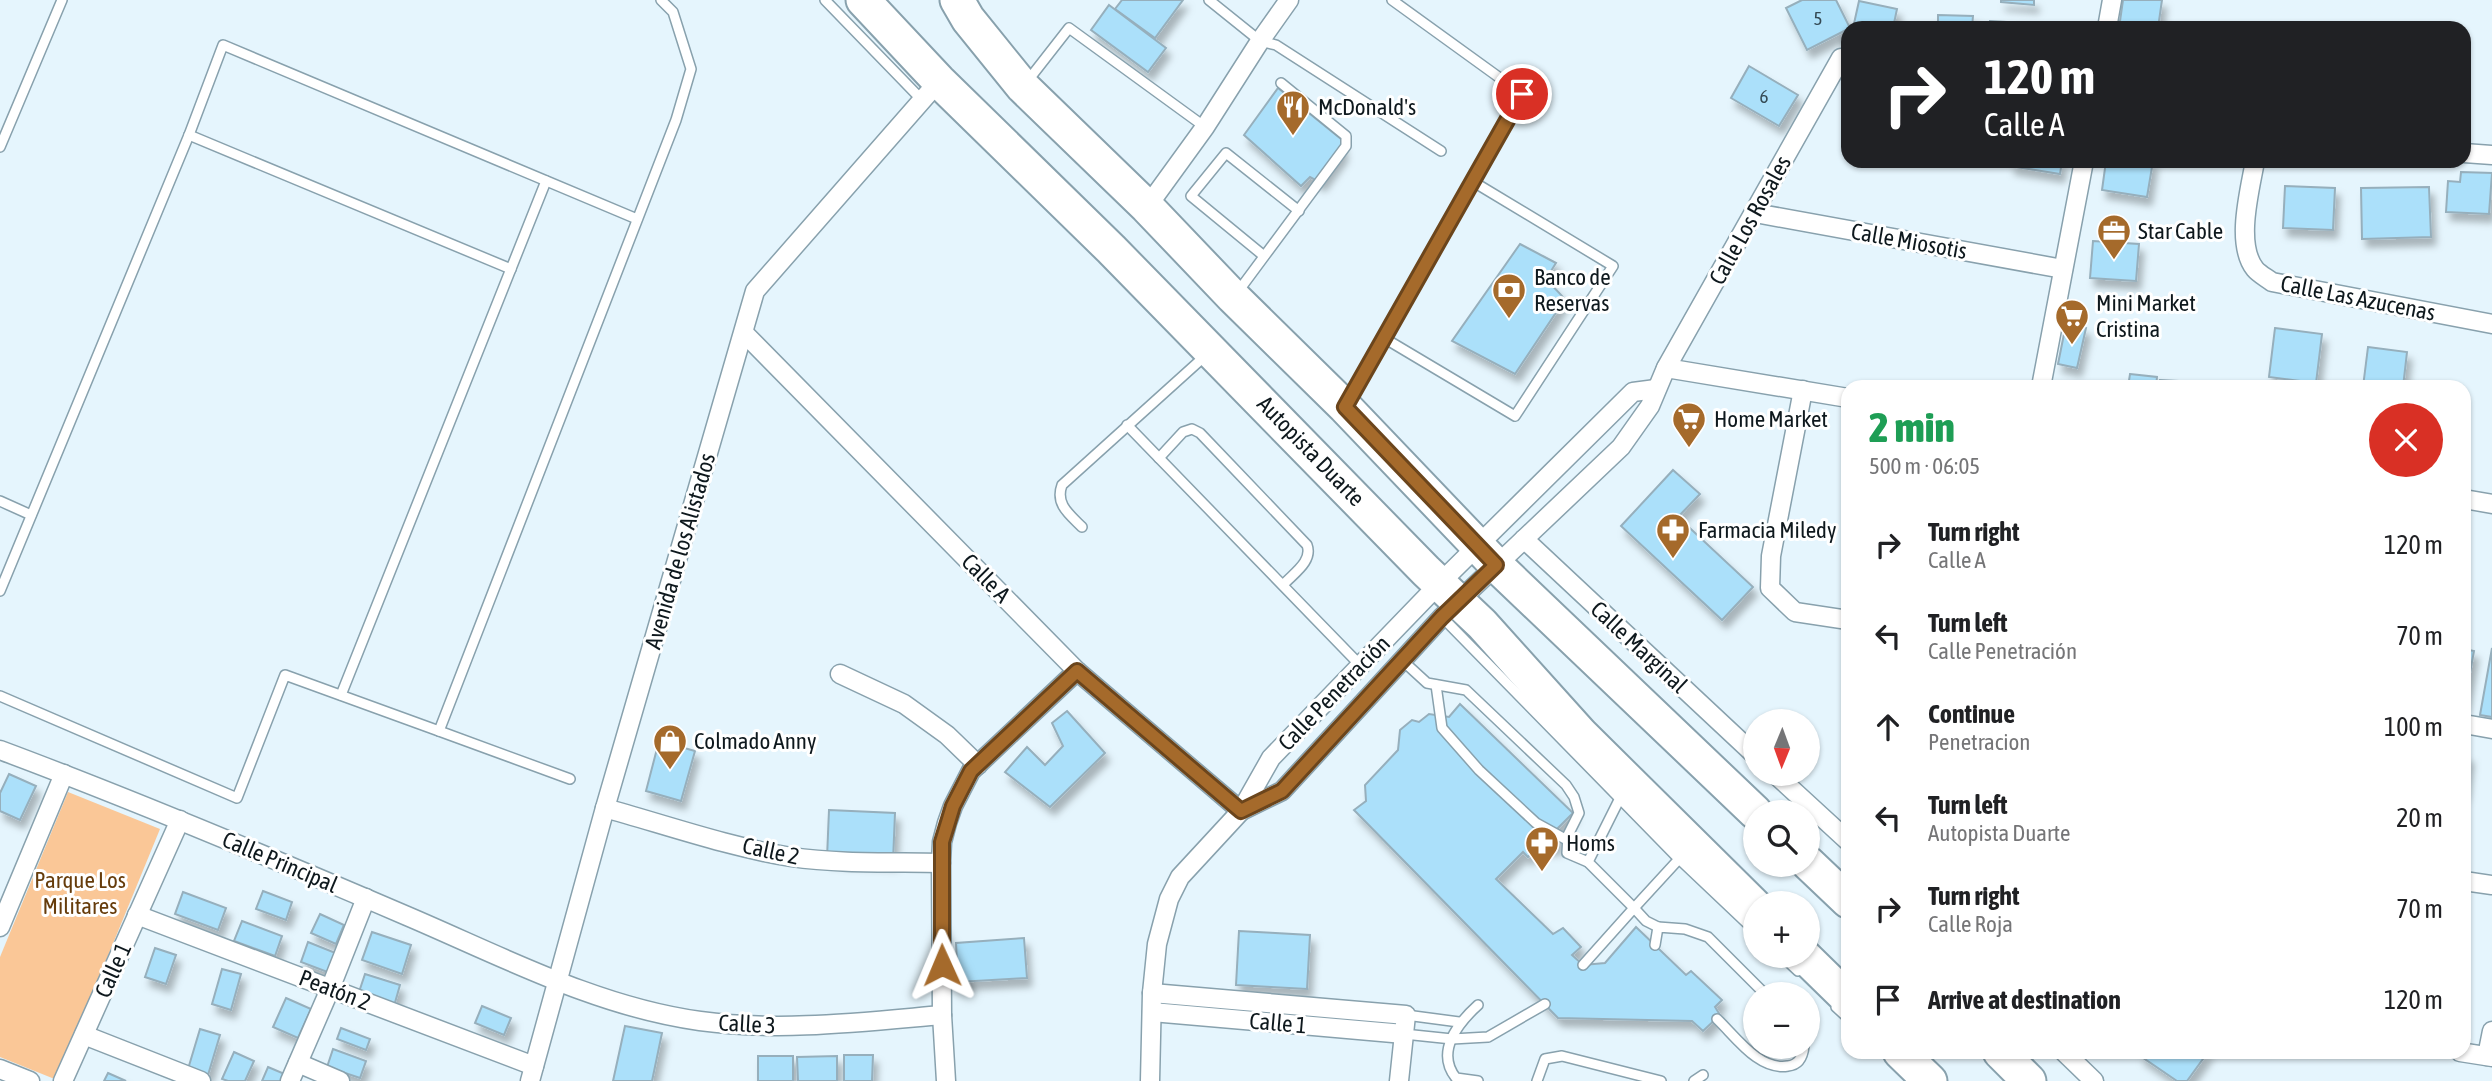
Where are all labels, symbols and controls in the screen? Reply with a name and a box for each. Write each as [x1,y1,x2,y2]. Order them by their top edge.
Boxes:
house number: 5 [1814,7,1822,29]
text: 120 m [1984,48,2095,104]
icon: right [1869,49,1960,140]
pin [1492,64,1552,124]
icon: arrive [1503,75,1541,113]
house number: 6 [1760,85,1769,107]
restaurant icon: McDonald's [1274,88,1312,137]
place label: McDonald's [1318,94,1416,120]
text: Calle A [1984,106,2065,143]
street label: Calle Los Rosales [1704,151,1796,289]
office icon: Star Cable [2095,212,2133,261]
street label: Calle Miosotis [1849,218,1969,264]
place label: Star Cable [2138,218,2223,244]
place label: Banco de Reservas [1534,264,1611,316]
street label: Calle Las Azucenas [2278,270,2438,326]
bank icon: Banco de Reservas [1490,271,1528,320]
place label: Mini Market Cristina [2096,290,2196,342]
supermarket icon: Mini Market Cristina [2053,297,2091,346]
street label: Autopista Duarte [1252,391,1370,511]
supermarket icon: Home Market [1670,400,1708,449]
text: 2 min [1869,403,1955,451]
button: close [2369,403,2443,477]
place label: Home Market [1714,406,1828,432]
street label: Avenida de los Alistados [640,450,720,652]
text: 500 m · 06:05 [1869,453,1980,479]
pharmacy icon: Farmacia Miledy [1654,511,1692,560]
place label: Farmacia Miledy [1698,517,1836,543]
text: Turn right [1928,517,2019,547]
icon: right [1869,526,1907,564]
text: 120 m [2384,530,2443,560]
text: Calle A [1928,547,1986,573]
street label: Calle A [956,548,1016,608]
street label: Calle Marginal [1586,596,1692,698]
text: Turn left [1928,608,2008,638]
icon: left [1869,617,1907,655]
text: 70 m [2396,621,2443,651]
street label: Calle Penetración [1273,630,1395,756]
text: Calle Penetración [1928,638,2077,664]
text: Continue [1928,699,2015,729]
icon: ahead [1869,708,1907,746]
north arrow [1743,709,1820,786]
map controls [1743,709,1820,1059]
text: 100 m [2384,712,2443,742]
shop icon: Colmado Anny [651,722,689,771]
place label: Colmado Anny [694,728,816,754]
text: Penetracion [1928,729,2031,755]
text: Turn left [1928,790,2008,820]
icon: left [1869,799,1907,837]
button: search [1743,800,1820,877]
text: 20 m [2396,803,2443,833]
text: Autopista Duarte [1928,820,2070,846]
pharmacy icon: Homs [1523,824,1561,873]
street label: Calle Principal [218,826,342,898]
place label: Homs [1566,830,1615,856]
street label: Calle 2 [740,832,802,870]
park label: Parque Los Militares [34,867,126,919]
text: Turn right [1928,881,2019,911]
icon: right [1869,890,1907,928]
button: + [1743,891,1820,968]
text: 70 m [2396,894,2443,924]
text: Calle Roja [1928,911,2013,937]
position arrow [905,928,979,1002]
street label: Calle 1 [89,938,137,1002]
street label: Peatón 2 [296,965,374,1015]
icon: arrive [1869,981,1907,1019]
button: − [1743,982,1820,1059]
text: Arrive at destination [1928,985,2121,1015]
text: 120 m [2384,985,2443,1015]
street label: Calle 1 [1248,1008,1308,1038]
street label: Calle 3 [718,1010,776,1038]

